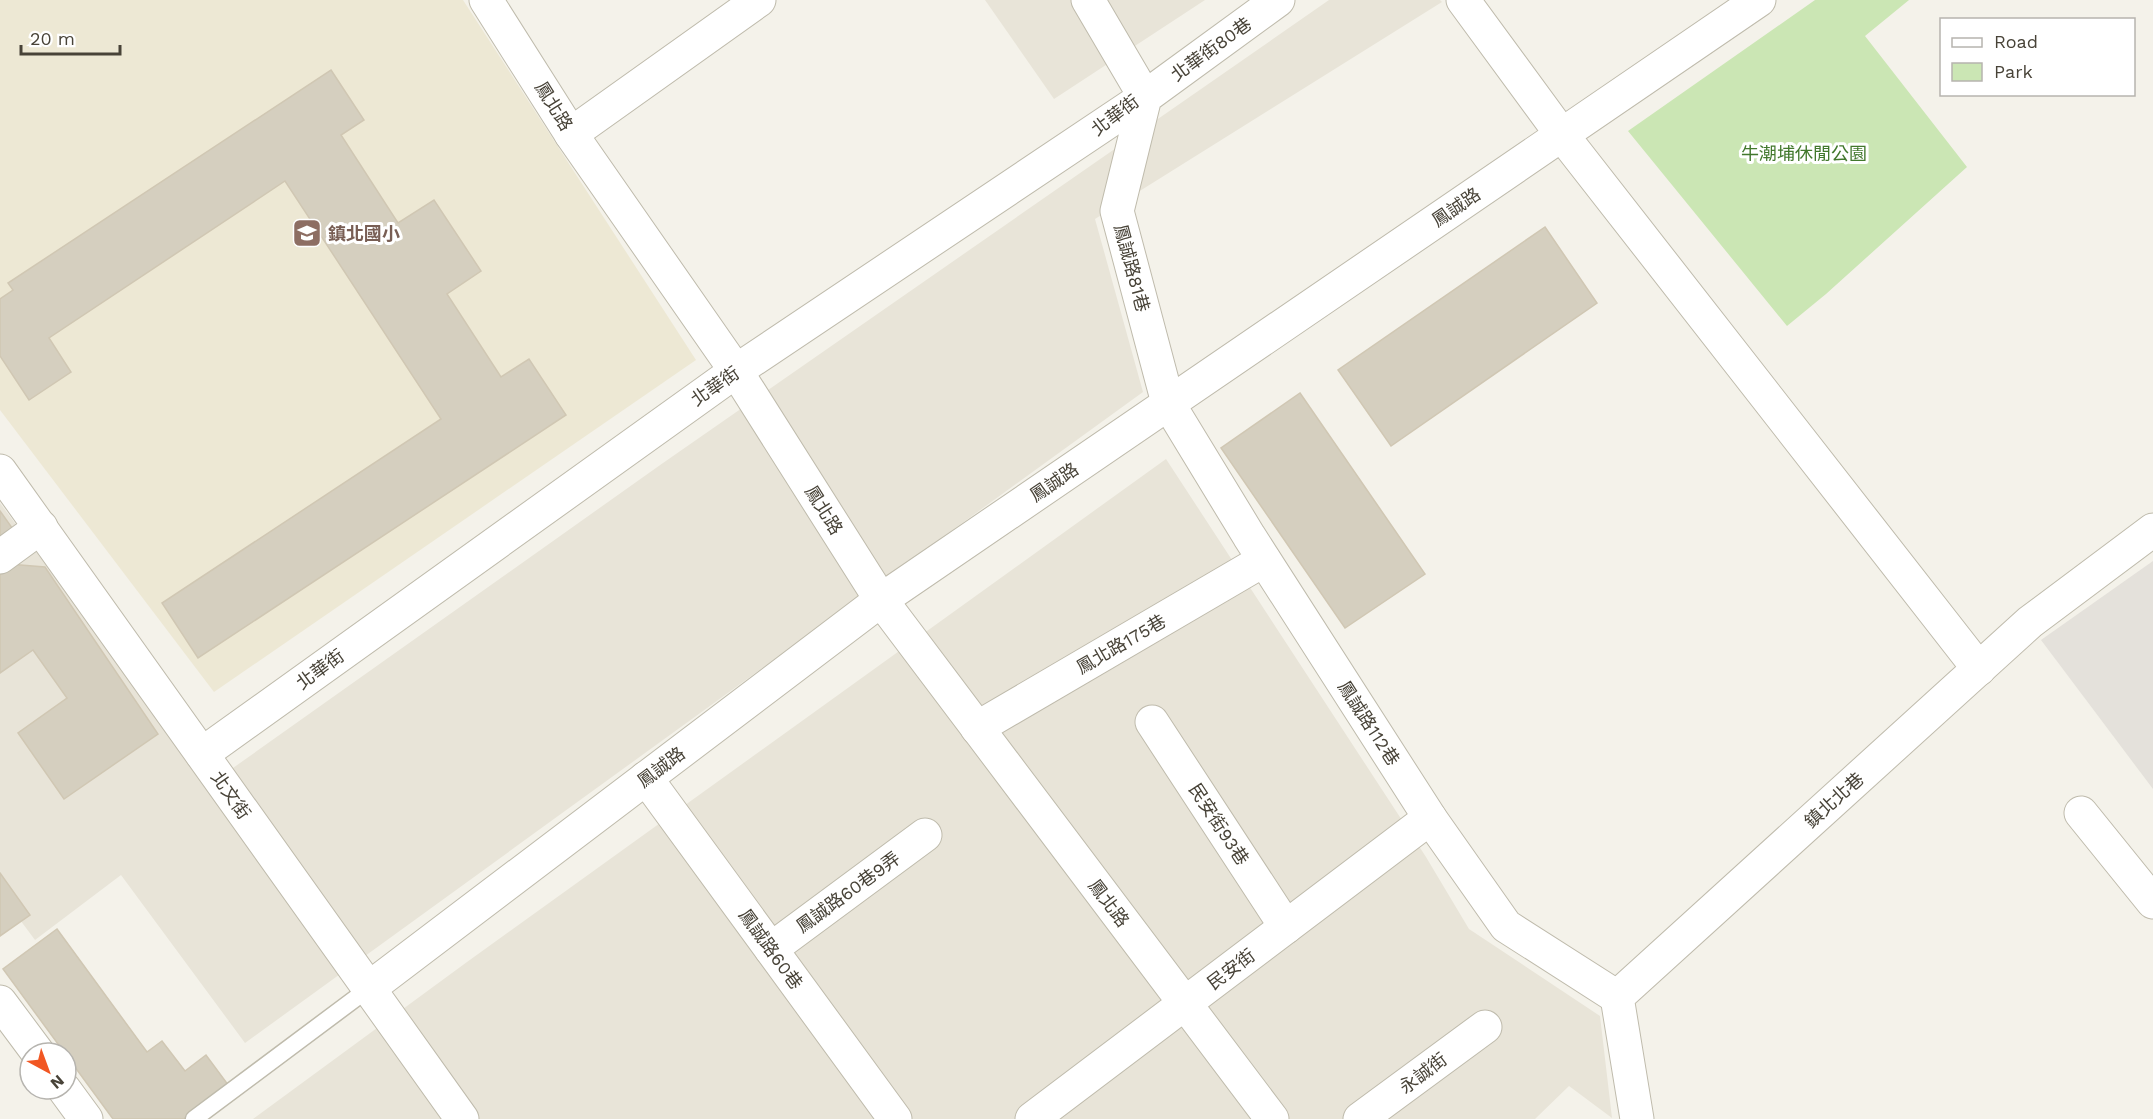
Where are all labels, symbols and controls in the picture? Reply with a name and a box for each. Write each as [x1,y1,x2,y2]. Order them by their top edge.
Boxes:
street label: 北華街80巷 [1167,13,1255,85]
scale bar [21,18,120,56]
legend [1940,18,2135,96]
text: 20 m [30,28,75,49]
text: Road [1994,31,2038,52]
text: Park [1994,61,2033,82]
street label: 鳳北路 [531,78,577,134]
street label: 北華街 [1087,90,1143,140]
park label: 牛潮埔休閒公園 [1741,143,1867,164]
street label: 鳳誠路 [1428,183,1484,231]
school or university icon: 鎮北國小 [291,217,323,249]
street label: 鳳誠路81巷 [1110,222,1154,314]
place label: 鎮北國小 [328,223,400,244]
street label: 北華街 [687,362,743,410]
street label: 鳳誠路 [1026,458,1082,506]
street label: 鳳北路 [801,482,847,538]
street label: 鳳北路175巷 [1073,610,1169,678]
street label: 北華街 [292,645,348,693]
street label: 鳳誠路112巷 [1334,677,1404,769]
street label: 鳳誠路 [633,742,689,792]
street label: 北文街 [207,767,255,823]
street label: 鎮北北巷 [1800,768,1868,832]
street label: 民安街93巷 [1185,779,1253,869]
street label: 鳳誠路60巷9弄 [792,847,904,937]
street label: 鳳北路 [1084,875,1134,931]
street label: 鳳誠路60巷 [735,905,807,993]
street label: 民安街 [1203,944,1259,994]
north arrow [18,1041,78,1101]
street label: 永誠街 [1395,1048,1451,1098]
text: N [47,1071,68,1093]

